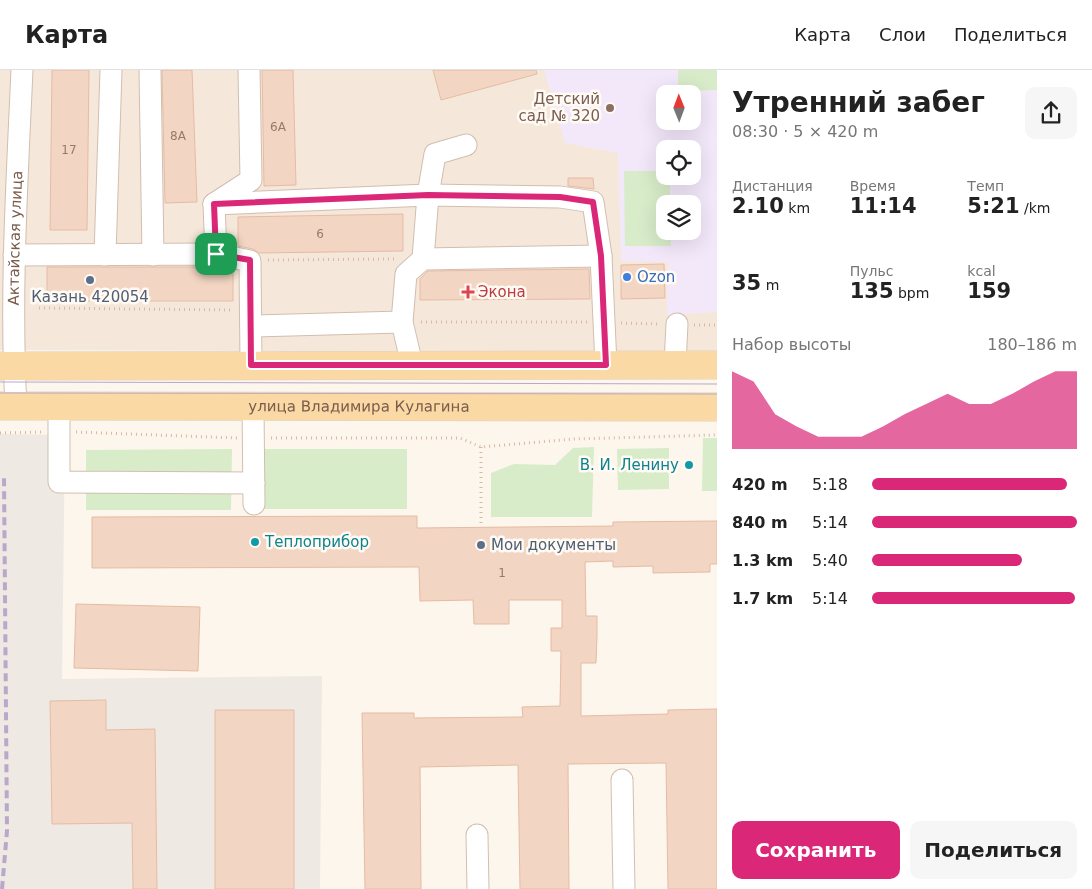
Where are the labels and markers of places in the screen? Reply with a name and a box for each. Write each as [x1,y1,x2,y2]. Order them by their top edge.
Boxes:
place label: Детский сад № 320 [518,90,600,125]
marker: Детский сад № 320 [604,102,616,114]
pin [195,233,237,275]
place label: Ozon [637,268,675,286]
marker: Ozon [621,271,633,283]
marker: Казань 420054 [84,274,96,286]
place label: Экона [478,283,526,301]
marker: Экона [462,286,474,298]
place label: Казань 420054 [31,288,149,306]
place label: В. И. Ленину [580,456,679,474]
marker: В. И. Ленину [683,459,695,471]
place label: Теплоприбор [264,533,369,551]
marker: Теплоприбор [249,536,261,548]
place label: Мои документы [491,536,616,554]
marker: Мои документы [475,539,487,551]

